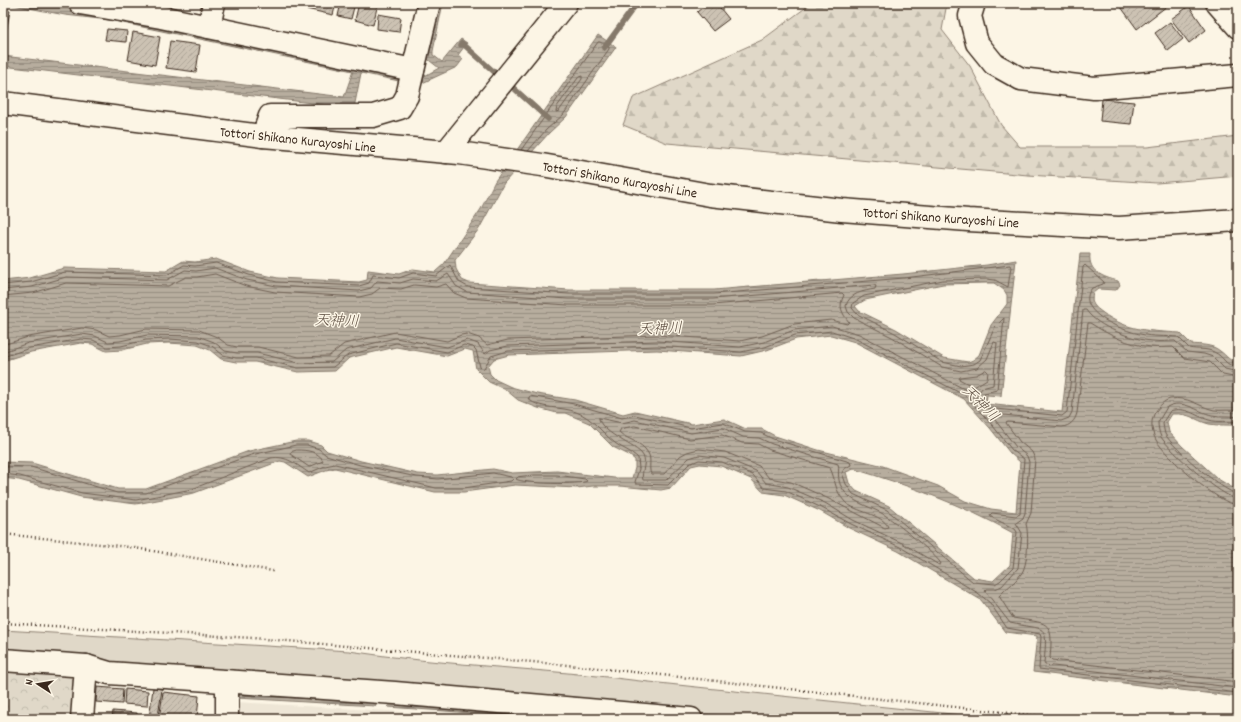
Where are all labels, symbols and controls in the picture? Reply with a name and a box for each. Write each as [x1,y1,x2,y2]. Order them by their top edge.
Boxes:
street label: Tottori Shikano Kurayoshi Line [219,123,377,159]
street label: Tottori Shikano Kurayoshi Line [541,158,699,204]
street label: Tottori Shikano Kurayoshi Line [862,204,1020,234]
water label: 天神川 [314,310,360,334]
water label: 天神川 [637,318,683,342]
water label: 天神川 [956,381,1003,428]
north arrow [18,664,58,704]
text: N [22,677,39,687]

